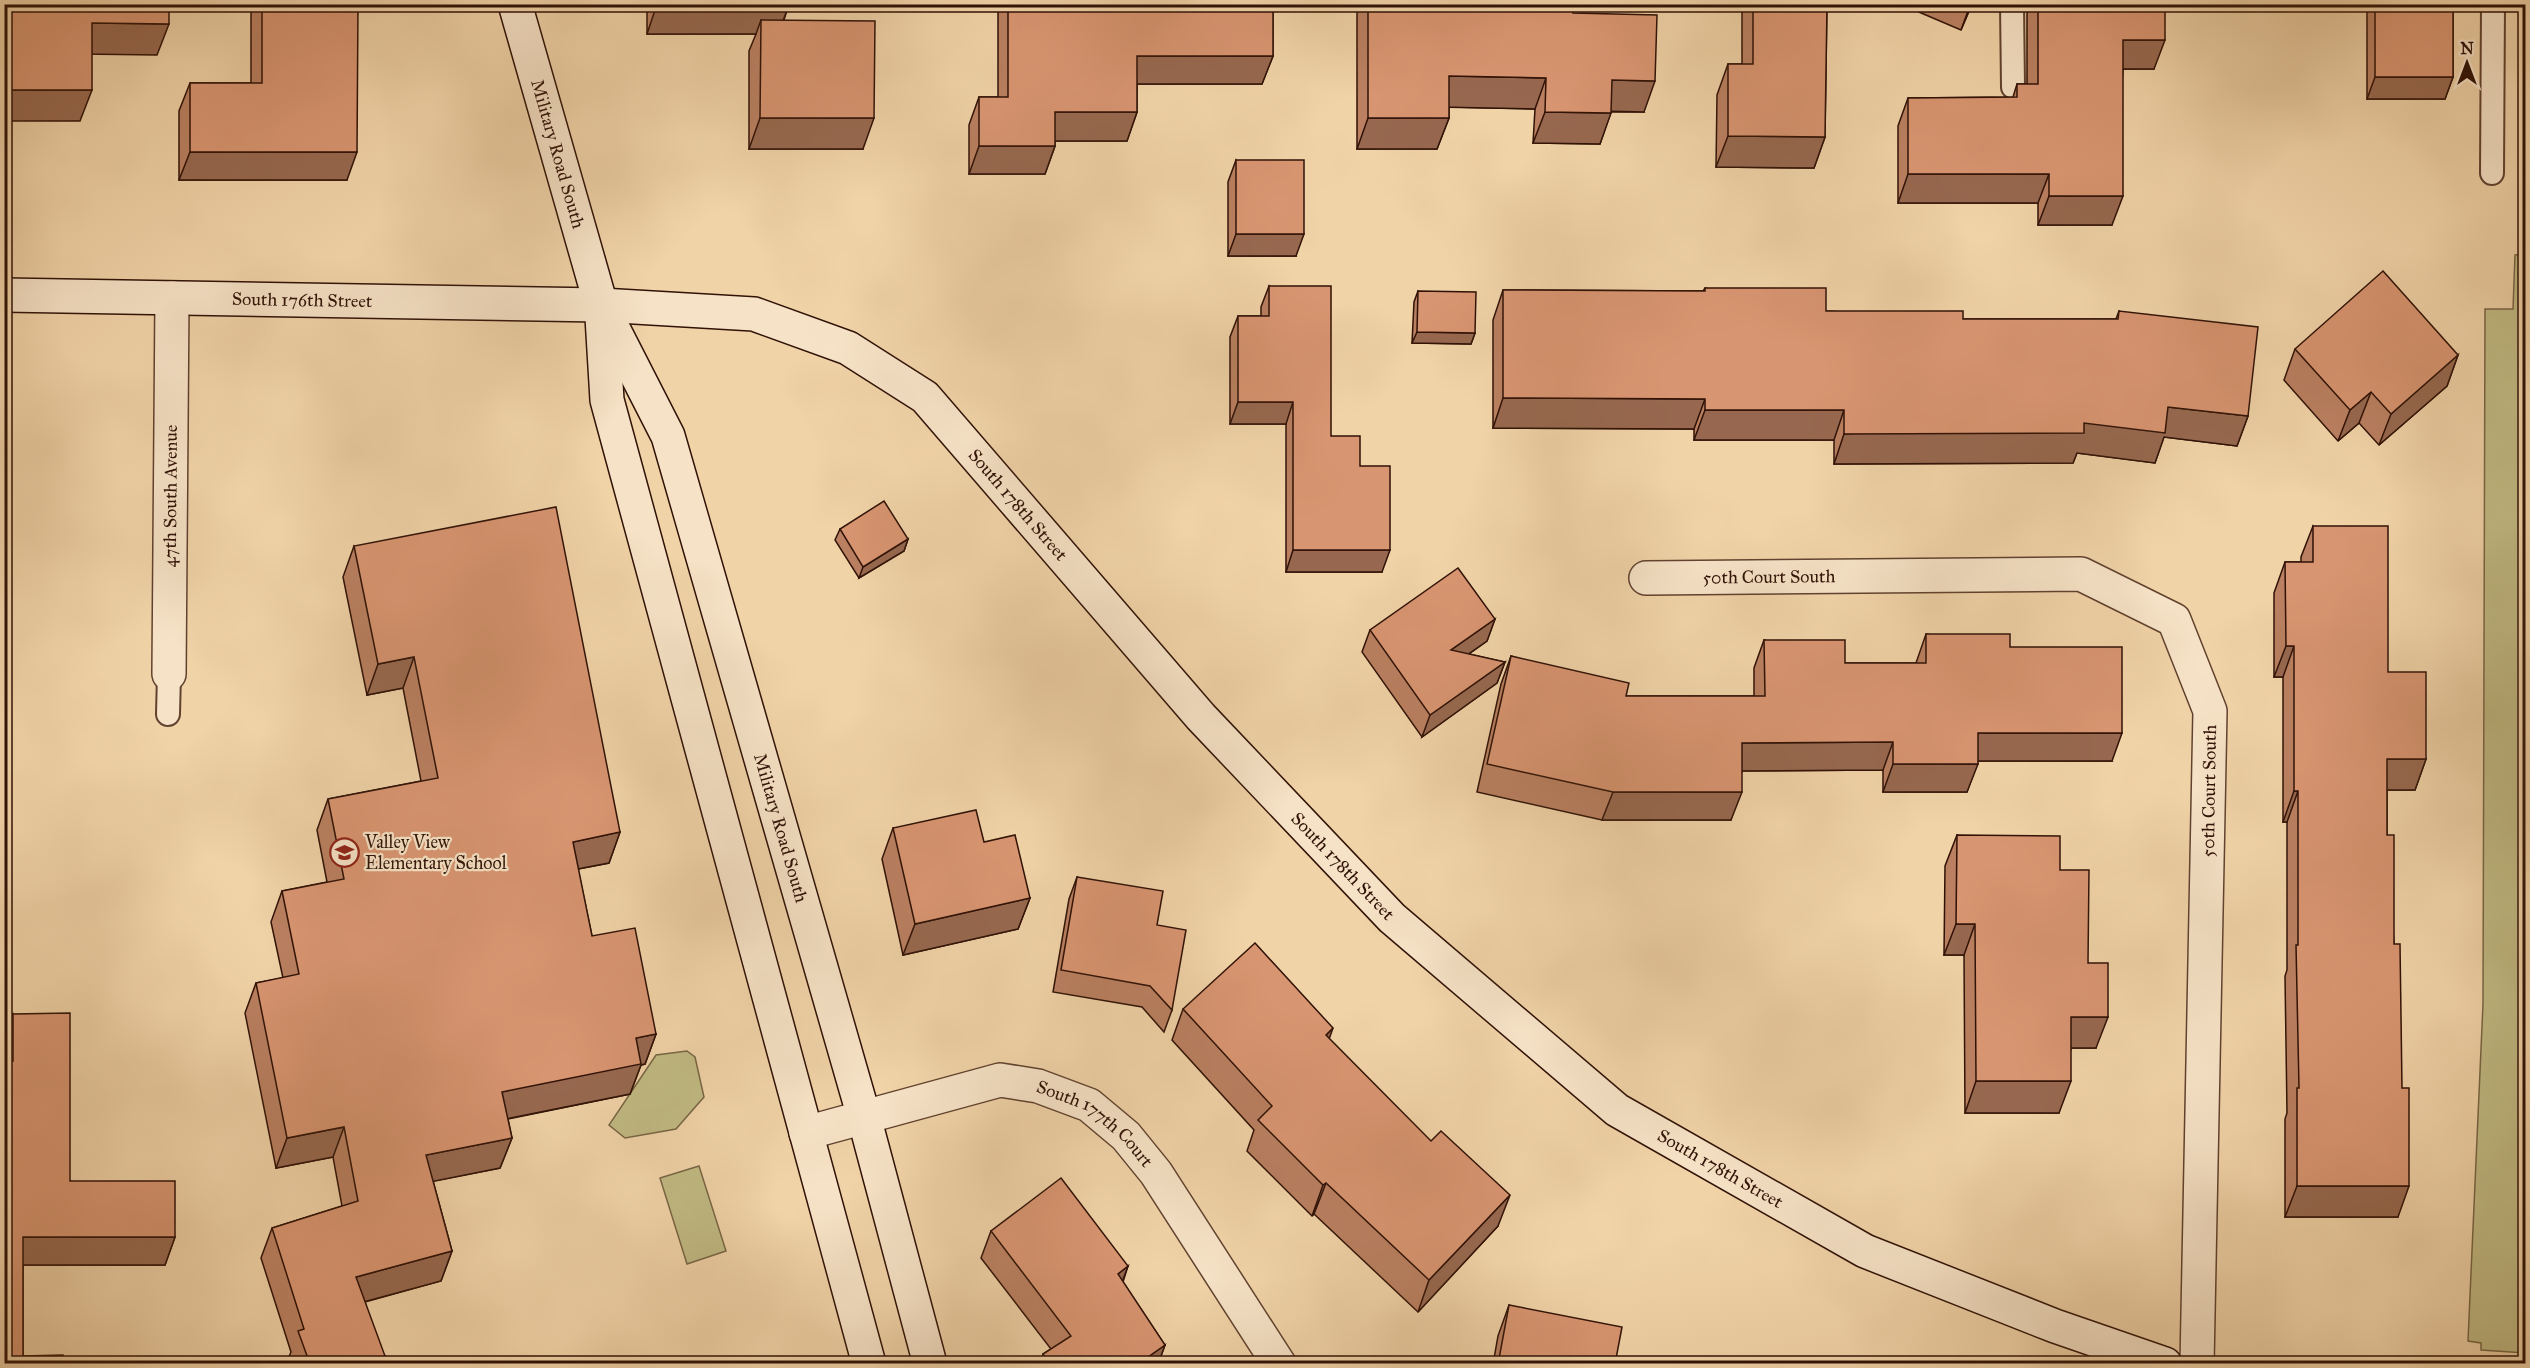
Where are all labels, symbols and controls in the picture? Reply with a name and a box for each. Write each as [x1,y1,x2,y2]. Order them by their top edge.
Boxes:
north arrow [2437,33,2497,93]
text: N [2460,39,2474,58]
street label: Military Road South [526,77,590,231]
street label: South 176th Street [232,288,373,312]
street label: 47th South Avenue [159,425,182,567]
street label: South 178th Street [964,444,1073,566]
street label: 50th Court South [1702,565,1835,588]
street label: 50th Court South [2197,724,2221,858]
street label: Military Road South [749,751,813,905]
street label: South 178th Street [1286,808,1400,925]
place label: Valley View Elementary School [364,831,507,874]
school or university icon: Valley View Elementary School [328,836,360,868]
street label: South 177th Court [1033,1075,1158,1172]
street label: South 178th Street [1654,1124,1787,1213]

